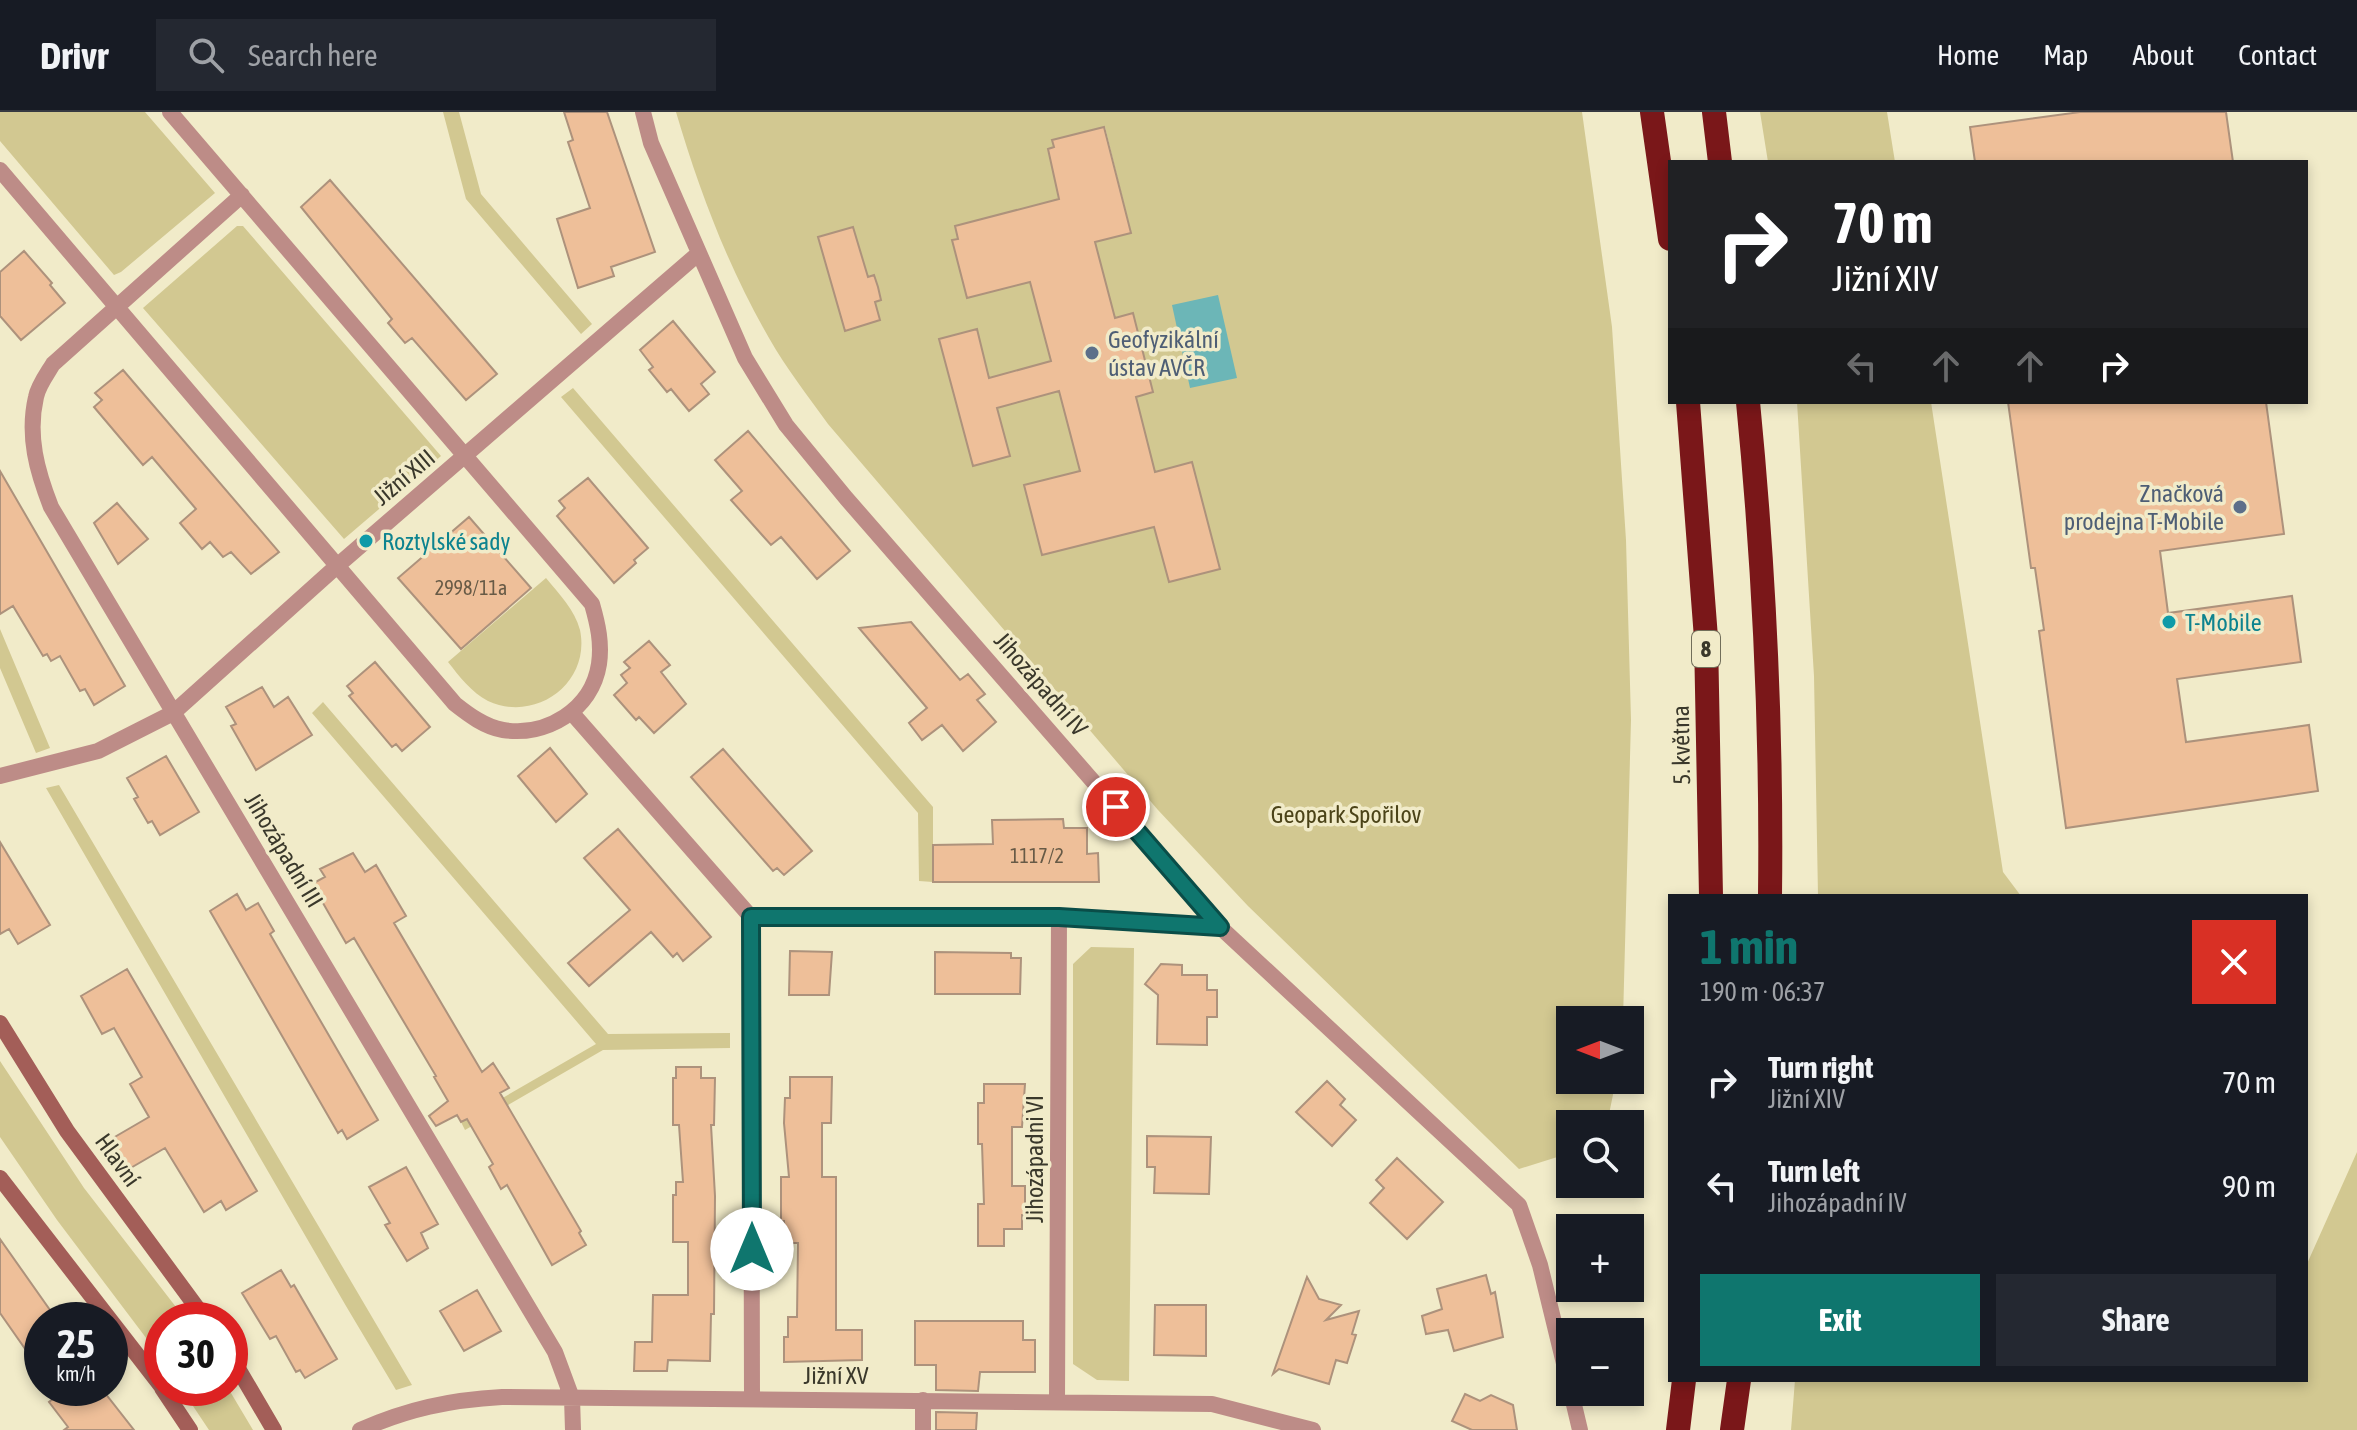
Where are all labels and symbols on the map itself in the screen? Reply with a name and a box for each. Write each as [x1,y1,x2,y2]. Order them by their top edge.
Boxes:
place label: Geofyzikální ústav AVČR [1108,326,1219,381]
marker: Geofyzikální ústav AVČR [1083,344,1101,362]
street label: Jižní XIII [368,444,440,510]
place label: Značková prodejna T-Mobile [2064,480,2224,535]
marker: Značková prodejna T-Mobile [2231,498,2249,516]
place label: Roztylské sady [382,528,511,555]
marker: Roztylské sady [357,532,375,550]
house number: 2998/11a [435,576,507,599]
place label: T-Mobile [2185,609,2262,636]
marker: T-Mobile [2160,613,2178,631]
street label: Jihozápadní IV [989,627,1093,741]
road number: 8 [1692,631,1720,667]
street label: 5. května [1667,705,1695,785]
pin [1082,773,1150,841]
street label: Jihozápadní III [239,788,329,912]
park label: Geopark Spořilov [1271,801,1421,828]
house number: 1117/2 [1010,844,1064,867]
north arrow [1556,1006,1644,1094]
street label: Jihozápadni VI [1021,1095,1048,1223]
street label: Hlavní [90,1128,146,1192]
position arrow [710,1207,794,1291]
speed limit sign: 30 [144,1302,248,1406]
street label: Jižní XV [804,1362,869,1389]

